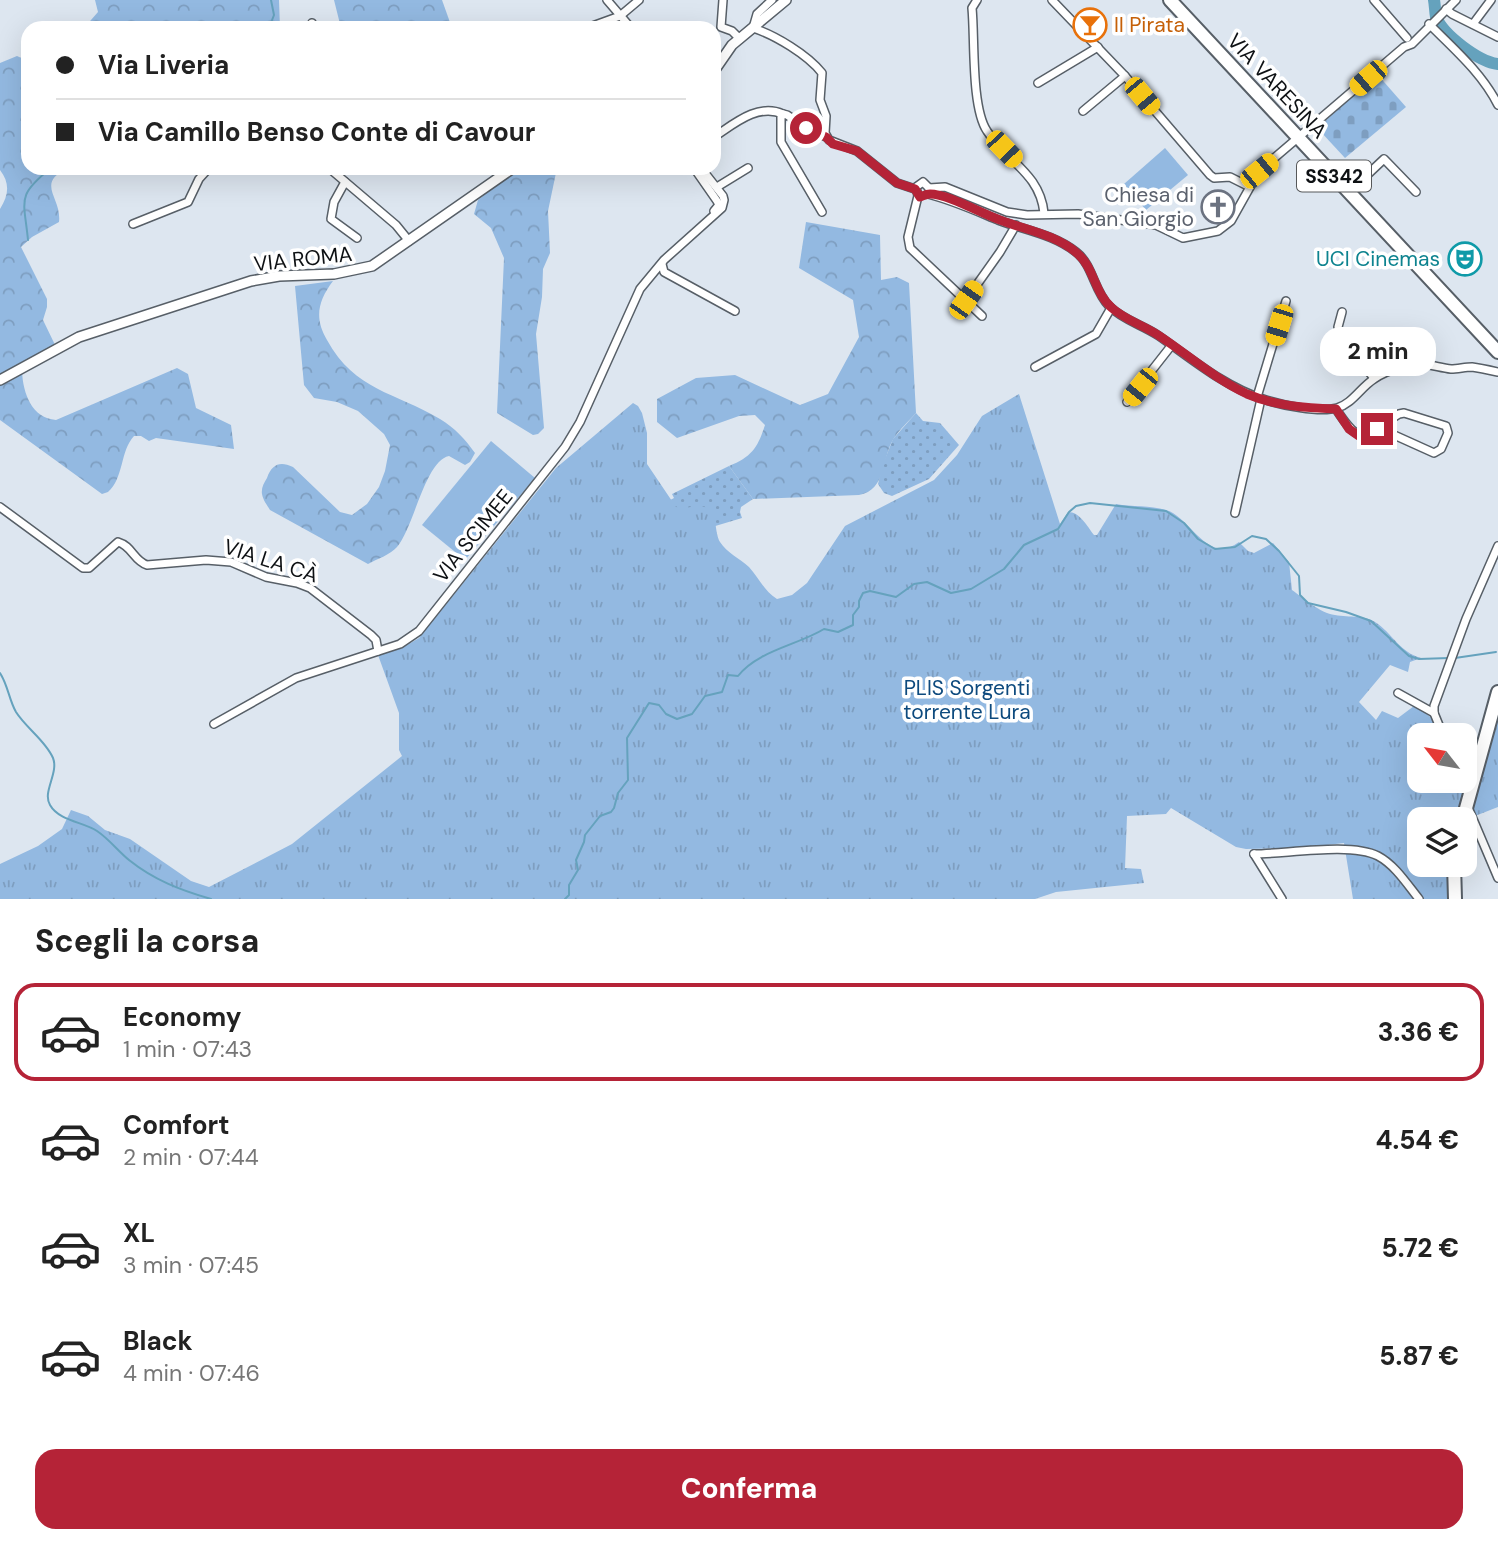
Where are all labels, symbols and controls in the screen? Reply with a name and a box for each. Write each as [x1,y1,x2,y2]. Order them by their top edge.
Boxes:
bar icon: Il Pirata [1071,6,1109,44]
place label: Il Pirata [1114,11,1185,39]
street label: VIA VARESINA [1221,27,1333,145]
text: Via Liveria [98,48,229,82]
car [1346,56,1391,100]
car [1121,73,1164,119]
route start [790,112,822,144]
text: Via Camillo Benso Conte di Cavour [98,115,535,149]
car [982,127,1027,171]
car [1237,150,1282,192]
road number: SS342 [1297,160,1371,192]
place label: Chiesa di San Giorgio [1083,181,1194,233]
church icon: Chiesa di San Giorgio [1199,188,1237,226]
street label: VIA ROMA [252,240,354,278]
theatre icon: UCI Cinemas [1446,240,1484,278]
place label: UCI Cinemas [1316,245,1440,273]
car [946,277,987,323]
car [1263,302,1296,348]
callout: 2 min [1319,328,1435,376]
text: 2 min [1347,336,1409,366]
car [1119,364,1162,410]
route end [1361,413,1393,445]
street label: VIA SCIMEE [427,484,519,588]
street label: VIA LA CÀ [220,533,322,589]
park label: PLIS Sorgenti torrente Lura [903,674,1031,726]
north arrow [1407,723,1477,793]
map controls [1407,723,1477,877]
button: layers [1407,807,1477,877]
text: Scegli la corsa [35,920,259,962]
text: Economy [123,1000,241,1034]
icon: car [39,1001,102,1064]
text: 3.36 € [1378,1015,1459,1049]
text: 1 min · 07:43 [123,1034,252,1064]
text: Comfort [123,1108,229,1142]
icon: car [39,1109,102,1172]
text: 4.54 € [1375,1123,1459,1157]
text: 2 min · 07:44 [123,1142,259,1172]
text: XL [123,1216,155,1250]
icon: car [39,1217,102,1280]
text: 5.72 € [1382,1231,1459,1265]
text: 3 min · 07:45 [123,1250,259,1280]
text: Black [123,1324,193,1358]
icon: car [39,1325,102,1388]
text: 5.87 € [1379,1339,1459,1373]
text: 4 min · 07:46 [123,1358,260,1388]
button: Conferma [35,1449,1463,1529]

